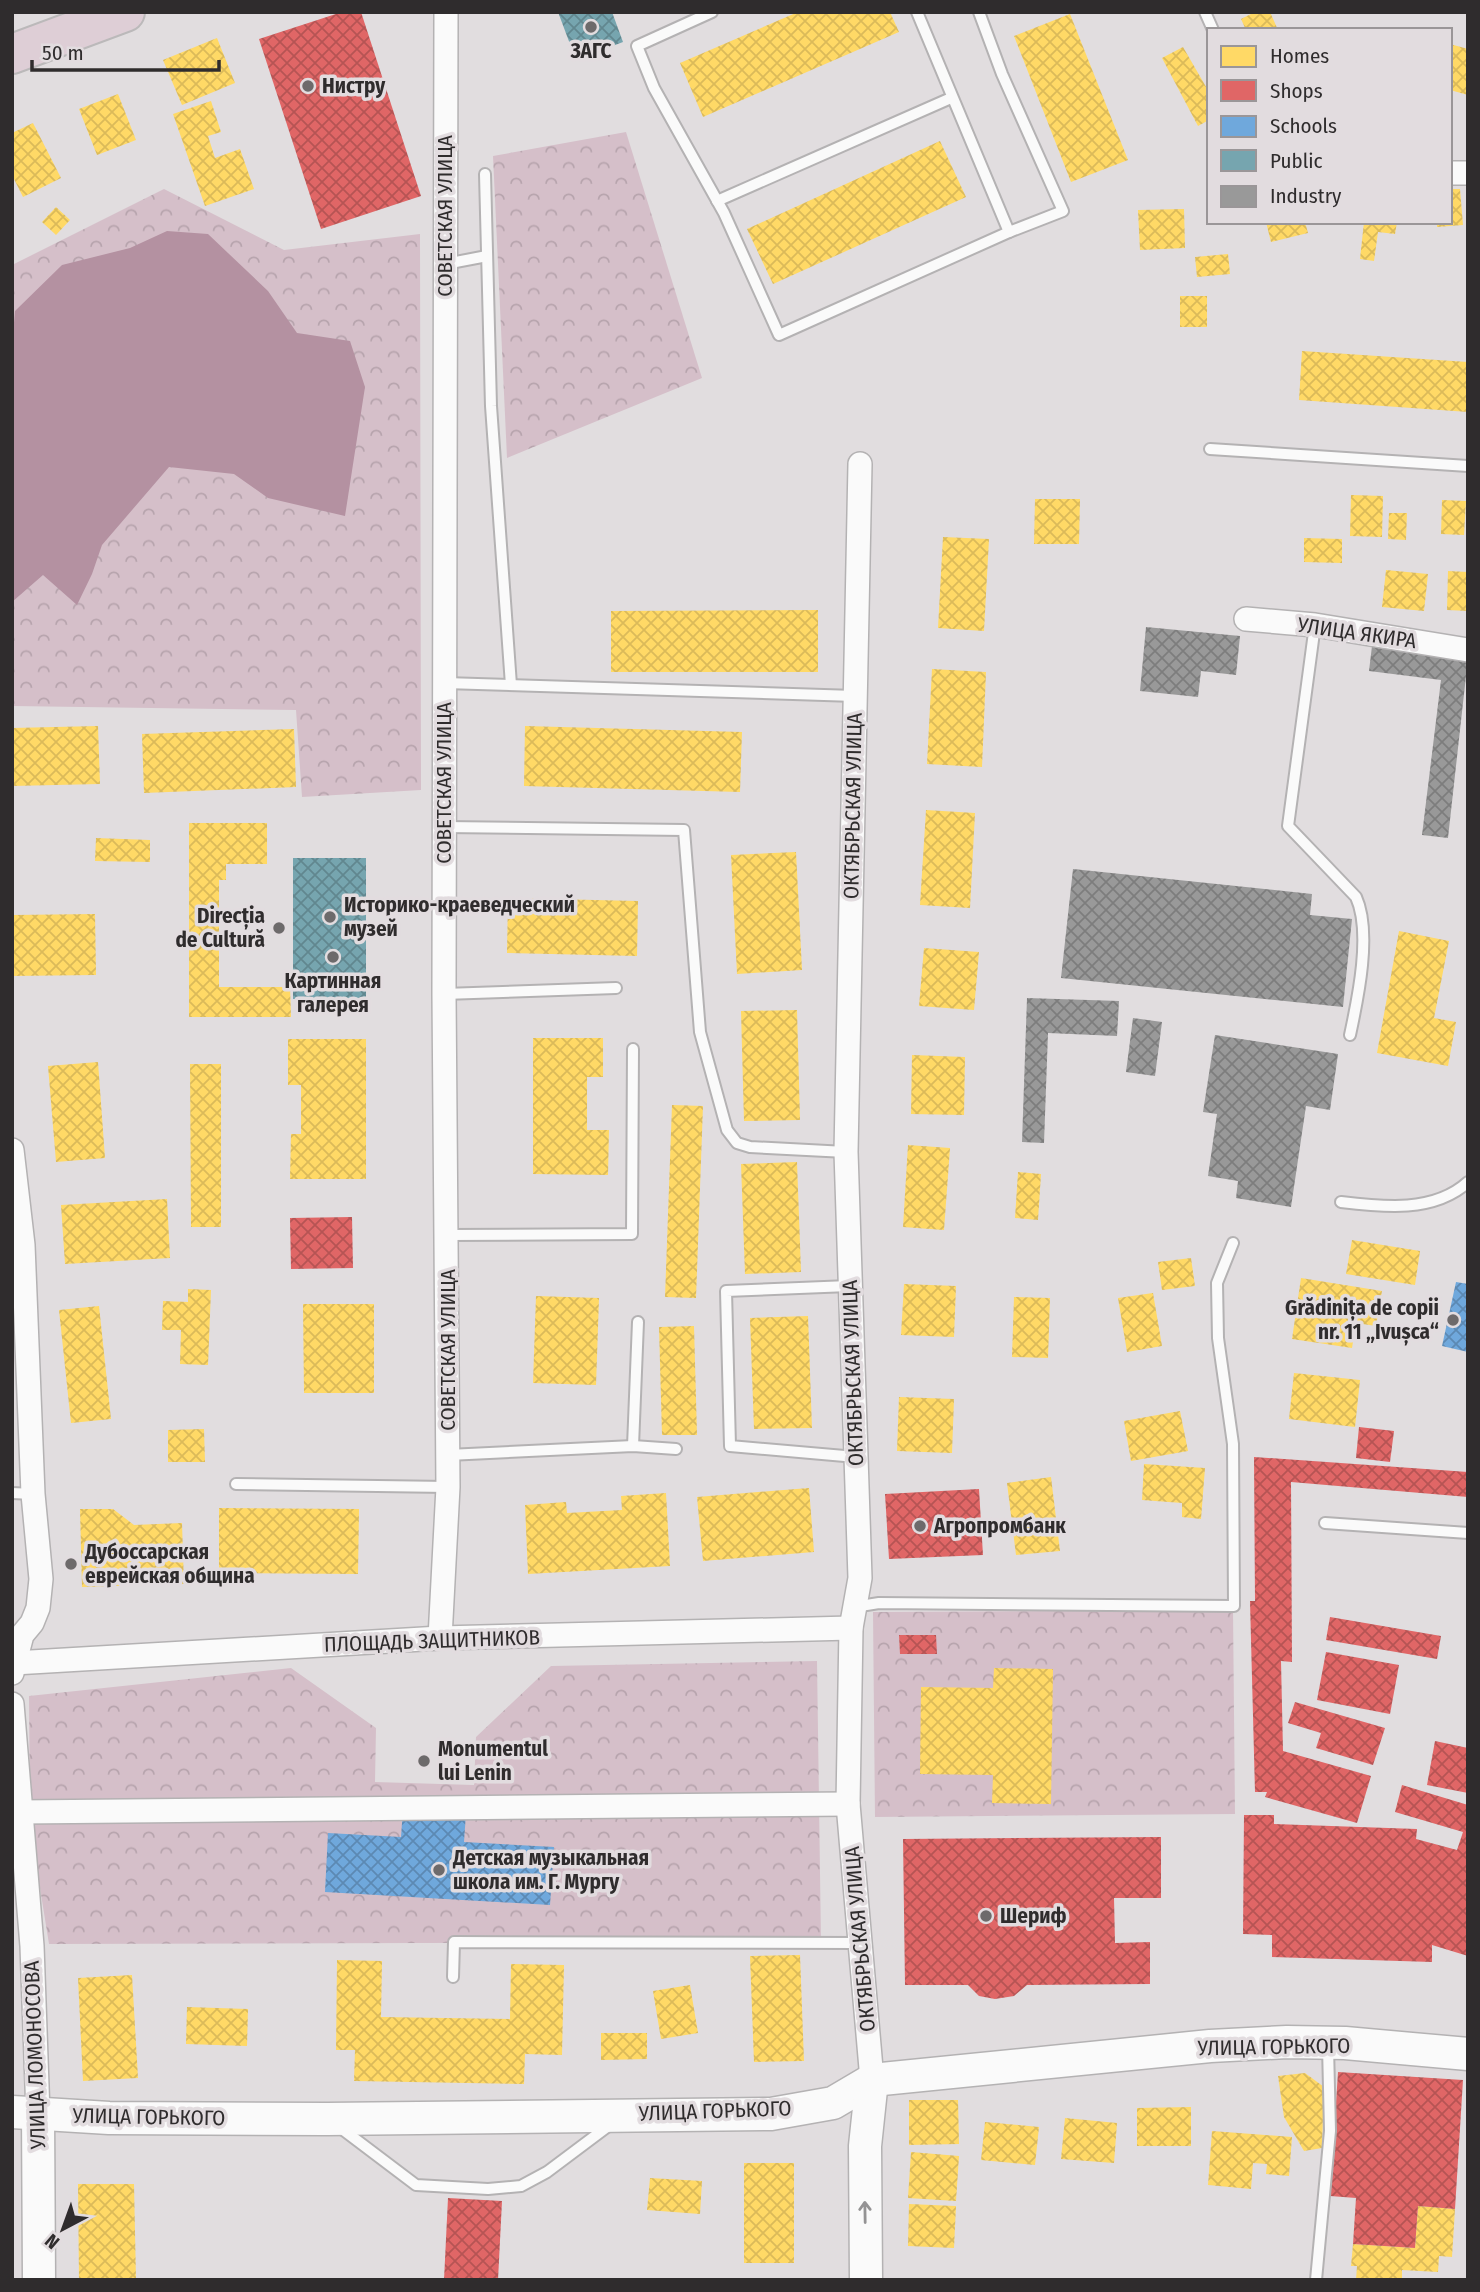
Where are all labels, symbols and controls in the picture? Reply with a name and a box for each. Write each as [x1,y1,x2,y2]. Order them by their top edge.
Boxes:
marker: ЗАГС [583,19,599,35]
scale bar [32,28,219,72]
legend [1207,28,1452,224]
place label: ЗАГС [569,38,612,64]
text: 50 m [42,40,84,66]
text: Homes [1270,43,1329,69]
place label: Нистру [322,73,386,99]
marker: Нистру [300,78,316,94]
text: Shops [1270,78,1323,104]
text: Schools [1270,113,1337,139]
street label: СОВЕТСКАЯ УЛИЦА [432,135,458,297]
text: Public [1270,148,1322,174]
text: Industry [1270,183,1342,209]
street label: УЛИЦА ЯКИРА [1295,612,1418,654]
street label: СОВЕТСКАЯ УЛИЦА [431,702,457,864]
street label: ОКТЯБРЬСКАЯ УЛИЦА [838,713,868,899]
place label: Историко-краеведческий музей [344,892,575,942]
place label: Direcția de Cultură [175,903,265,953]
marker: Историко-краеведческий музей [322,909,338,925]
marker: Direcția de Cultură [271,920,287,936]
marker: Картинная галерея [325,949,341,965]
place label: Картинная галерея [285,968,381,1018]
street label: СОВЕТСКАЯ УЛИЦА [435,1269,461,1431]
street label: ОКТЯБРЬСКАЯ УЛИЦА [837,1279,869,1467]
place label: Grădinița de copii nr. 11 „Ivușca“ [1285,1295,1439,1346]
marker: Grădinița de copii nr. 11 „Ivușca“ [1445,1312,1461,1328]
place label: Агропромбанк [933,1513,1066,1539]
marker: Агропромбанк [912,1518,928,1534]
place label: Дубоссарская еврейская община [84,1539,255,1589]
marker: Дубоссарская еврейская община [63,1556,79,1572]
street label: ПЛОЩАДЬ ЗАЩИТНИКОВ [324,1624,540,1658]
place label: Monumentul lui Lenin [438,1736,548,1786]
marker: Monumentul lui Lenin [416,1753,432,1769]
place label: Детская музыкальная школа им. Г. Мургу [452,1845,649,1895]
street label: ОКТЯБРЬСКАЯ УЛИЦА [839,1845,881,2033]
marker: Детская музыкальная школа им. Г. Мургу [431,1862,447,1878]
place label: Шериф [1000,1903,1067,1929]
marker: Шериф [978,1908,994,1924]
street label: УЛИЦА ЛОМОНОСОВА [19,1960,51,2151]
street label: УЛИЦА ГОРЬКОГО [1196,2033,1351,2061]
street label: УЛИЦА ГОРЬКОГО [637,2095,792,2127]
street label: УЛИЦА ГОРЬКОГО [71,2103,226,2131]
north arrow [28,2194,98,2264]
one-way arrow [858,2200,872,2223]
text: N [40,2229,64,2254]

